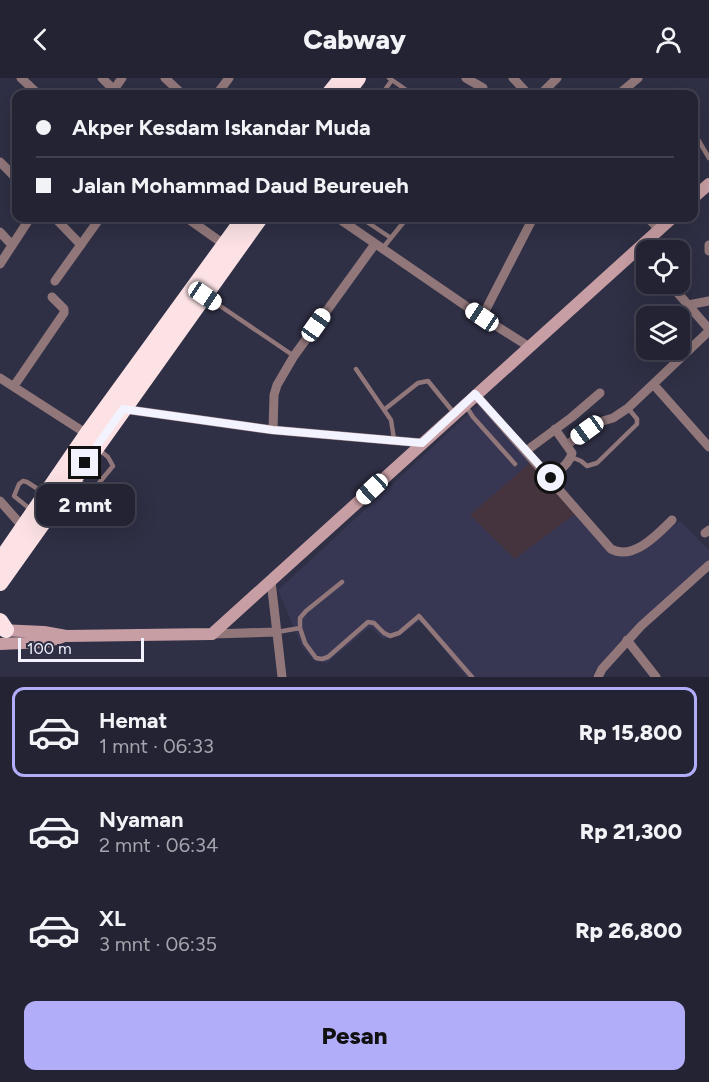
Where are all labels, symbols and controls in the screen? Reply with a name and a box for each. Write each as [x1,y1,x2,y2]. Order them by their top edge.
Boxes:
icon: back [24,23,57,56]
text: Cabway [303,23,406,56]
icon: person [652,23,685,56]
text: Akper Kesdam Iskandar Muda [72,114,371,141]
text: Jalan Mohammad Daud Beureueh [72,172,409,199]
map controls [636,240,690,360]
button: locate [636,240,690,294]
car [185,278,225,314]
car [462,299,502,335]
car [298,305,334,345]
button: layers [636,306,690,360]
car [567,412,607,448]
route end [71,449,98,476]
route start [537,464,564,491]
car [353,470,391,508]
callout: 2 mnt [36,484,134,526]
text: 2 mnt [59,493,112,517]
scale bar [18,635,144,662]
text: 100 m [27,639,72,658]
icon: car [27,705,81,759]
text: Hemat [99,707,167,734]
text: Rp 15,800 [579,719,682,746]
text: 1 mnt · 06:33 [99,734,214,758]
icon: car [27,804,81,858]
text: Nyaman [99,806,183,833]
text: Rp 21,300 [580,818,682,845]
text: 2 mnt · 06:34 [99,833,218,857]
icon: car [27,903,81,957]
text: XL [99,905,126,932]
text: Rp 26,800 [575,917,682,944]
text: 3 mnt · 06:35 [99,932,217,956]
button: Pesan [24,1001,685,1070]

